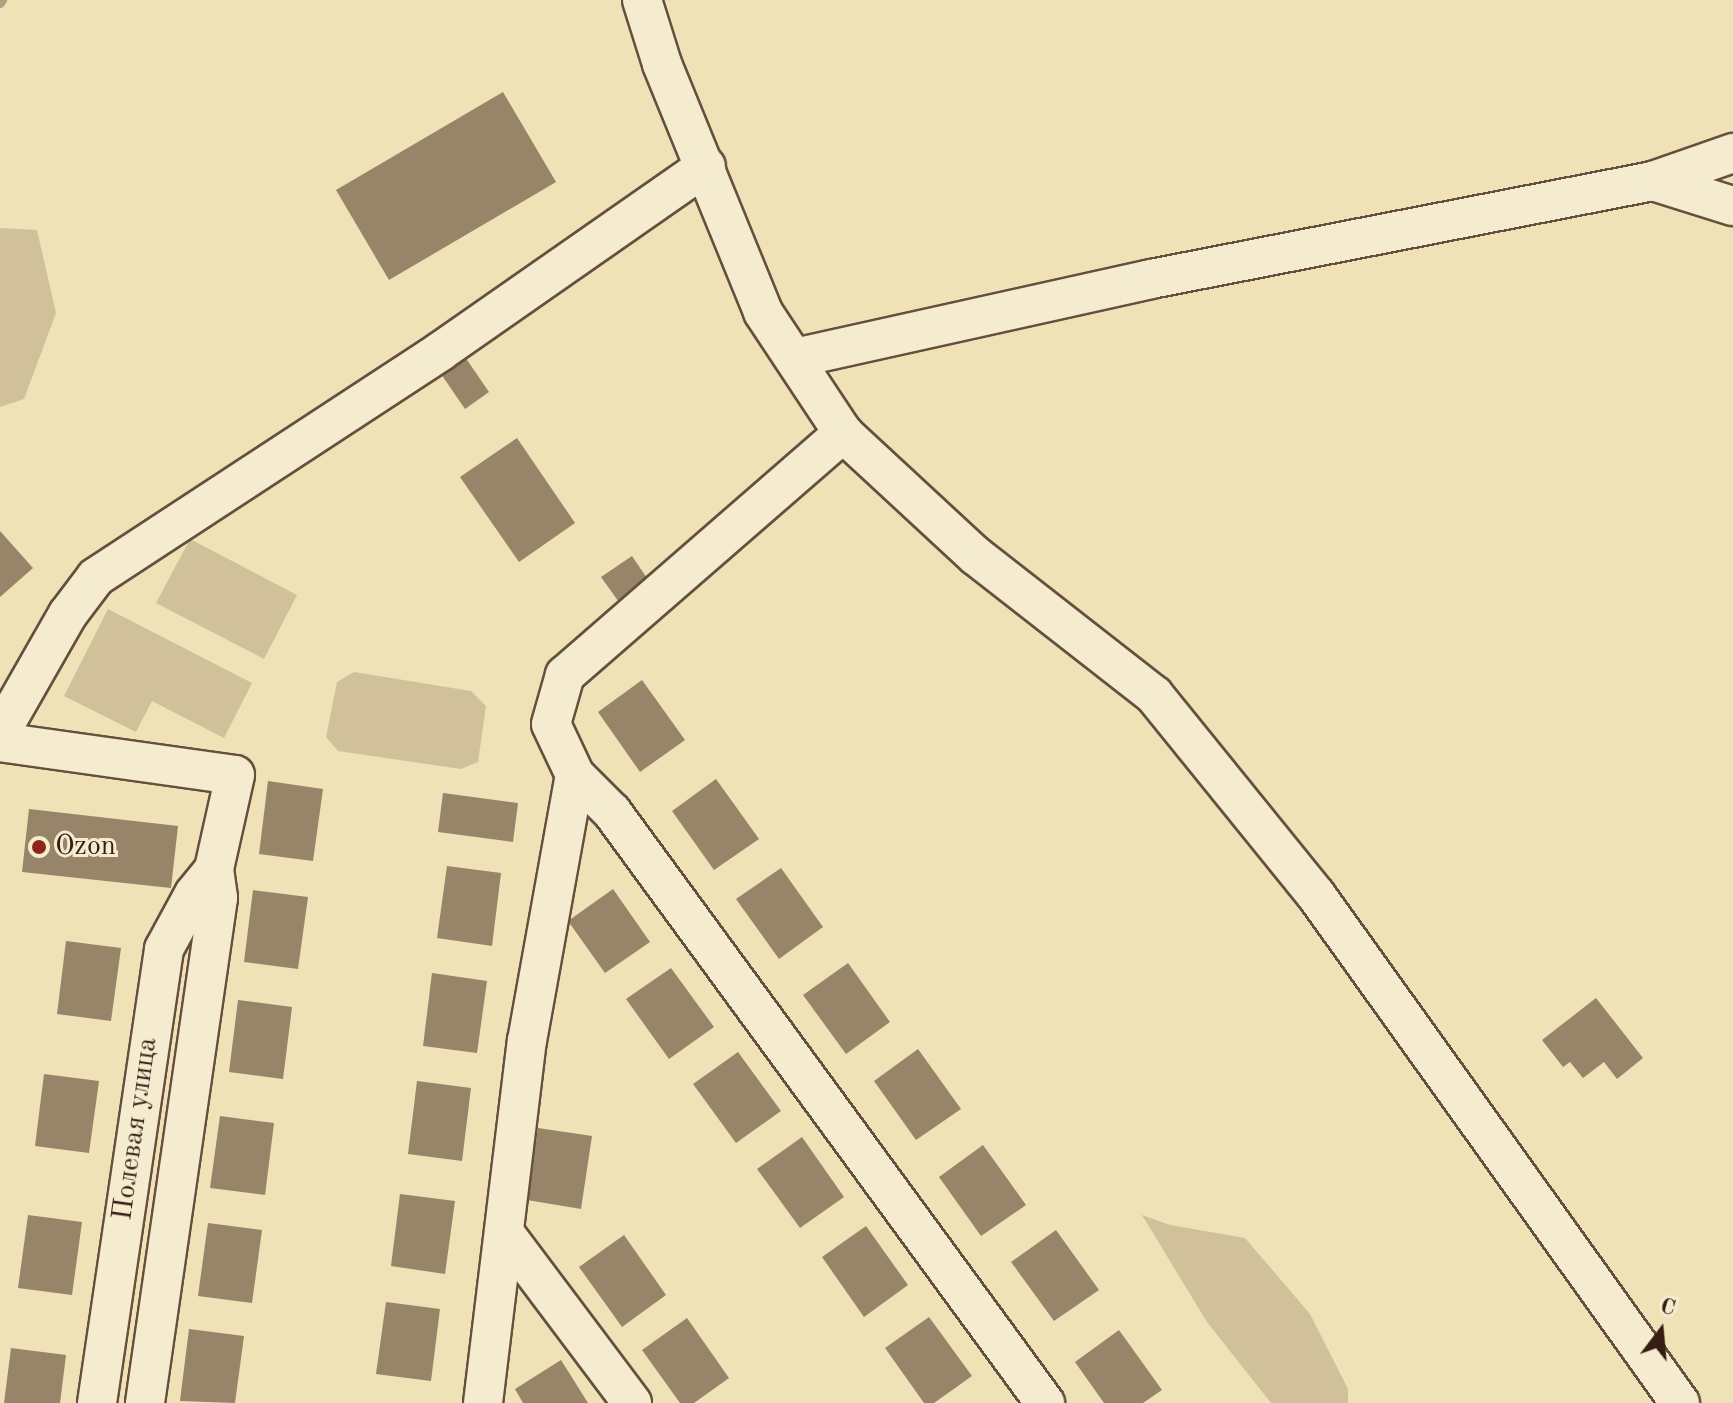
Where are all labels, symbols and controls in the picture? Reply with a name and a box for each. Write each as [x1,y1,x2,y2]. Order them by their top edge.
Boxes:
place label: Ozon [55,830,116,864]
marker: Ozon [30,838,48,856]
street label: Полевая улица [107,1035,165,1223]
north arrow [1621,1291,1701,1371]
text: С [1658,1295,1678,1321]

